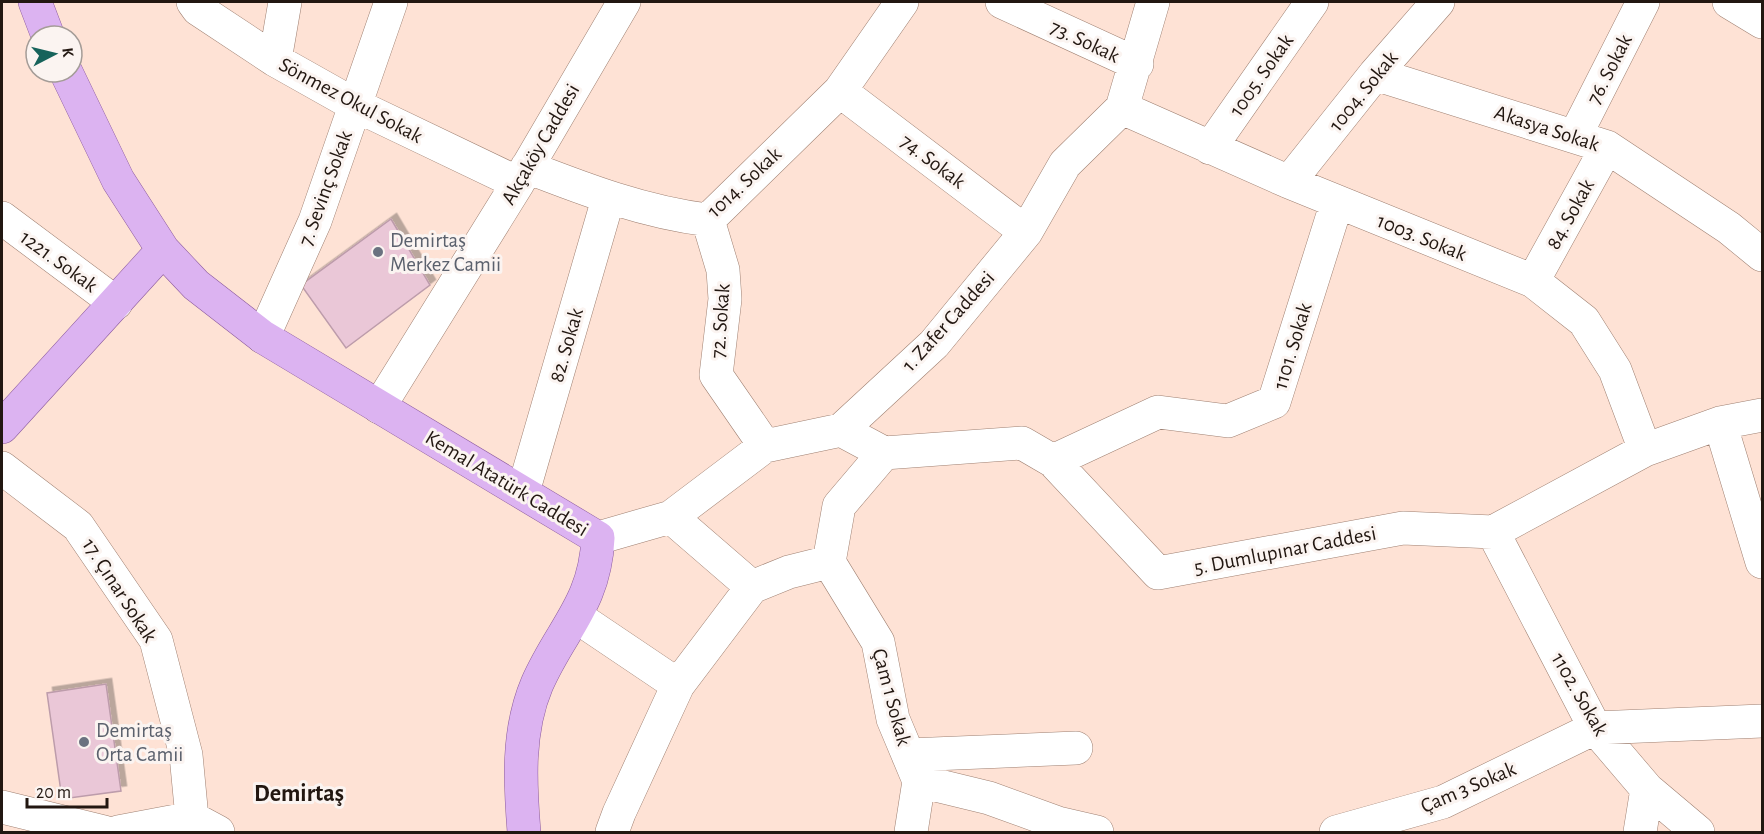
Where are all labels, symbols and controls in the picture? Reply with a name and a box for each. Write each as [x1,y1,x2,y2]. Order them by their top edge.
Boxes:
street label: 73. Sokak [1047,16,1123,67]
north arrow [24,24,84,84]
street label: 1005. Sokak [1226,30,1297,120]
street label: 76. Sokak [1583,31,1636,107]
text: K [59,47,76,59]
street label: 1004. Sokak [1325,47,1402,135]
street label: Sönmez Okul Sokak [275,54,426,147]
street label: Akçaköy Caddesi [497,80,583,208]
street label: Akasya Sokak [1492,102,1602,155]
street label: 7. Sevinç Sokak [295,127,356,249]
street label: 74. Sokak [896,130,969,193]
street label: 1014. Sokak [703,143,786,221]
street label: 84. Sokak [1543,175,1598,253]
street label: 1003. Sokak [1374,210,1470,265]
street label: 1221. Sokak [16,226,102,297]
place label: Demirtaş Merkez Camii [390,230,501,275]
marker: Demirtaş Merkez Camii [371,245,385,259]
street label: 1. Zafer Caddesi [898,267,999,376]
street label: 72. Sokak [707,283,734,359]
street label: 1101. Sokak [1269,300,1316,392]
street label: 82. Sokak [546,305,587,385]
street label: Kemal Atatürk Caddesi [422,427,592,540]
street label: 5. Dumlupınar Caddesi [1192,523,1378,578]
street label: 17. Çınar Sokak [78,535,161,646]
street label: Çam 1 Sokak [868,646,915,748]
street label: 1102. Sokak [1548,649,1612,740]
place label: Demirtaş Orta Camii [96,720,183,765]
marker: Demirtaş Orta Camii [77,735,91,749]
street label: Çam 3 Sokak [1418,758,1519,817]
scale bar [27,771,106,809]
district label: Demirtaş [254,782,344,806]
text: 20 m [36,784,71,802]

